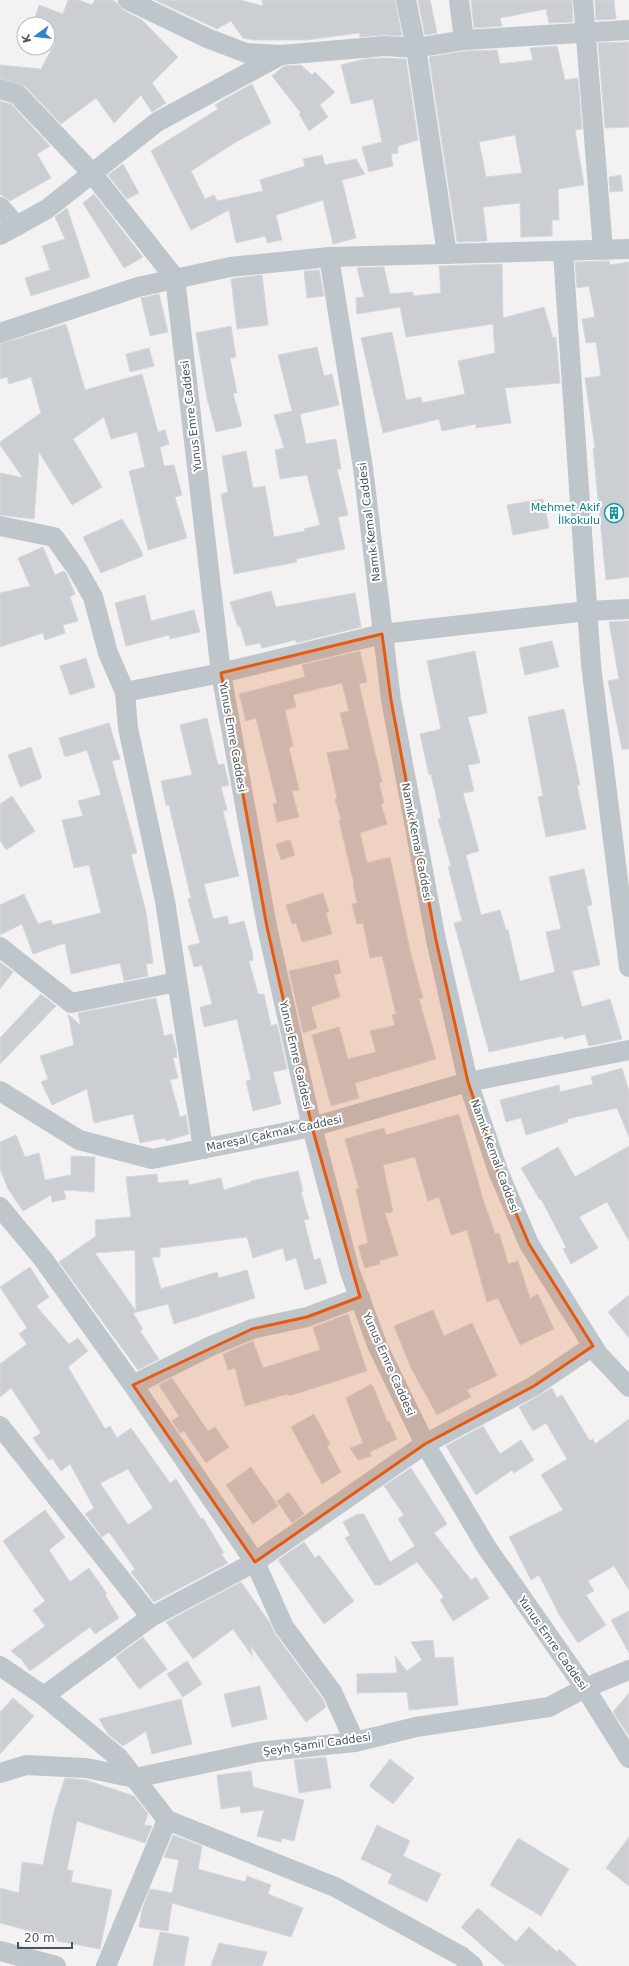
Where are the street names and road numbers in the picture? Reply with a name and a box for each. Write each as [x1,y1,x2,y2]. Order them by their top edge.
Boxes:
street label: Yunus Emre Caddesi [178,360,205,473]
street label: Namık Kemal Caddesi [356,462,383,582]
street label: Yunus Emre Caddesi [216,680,249,793]
street label: Namık Kemal Caddesi [399,782,434,902]
street label: Yunus Emre Caddesi [276,998,314,1111]
street label: Namık Kemal Caddesi [468,1098,521,1215]
street label: Mareşal Çakmak Caddesi [205,1113,343,1154]
street label: Yunus Emre Caddesi [359,1310,417,1418]
street label: Yunus Emre Caddesi [515,1593,590,1693]
street label: Şeyh Şamil Caddesi [262,1730,372,1758]

